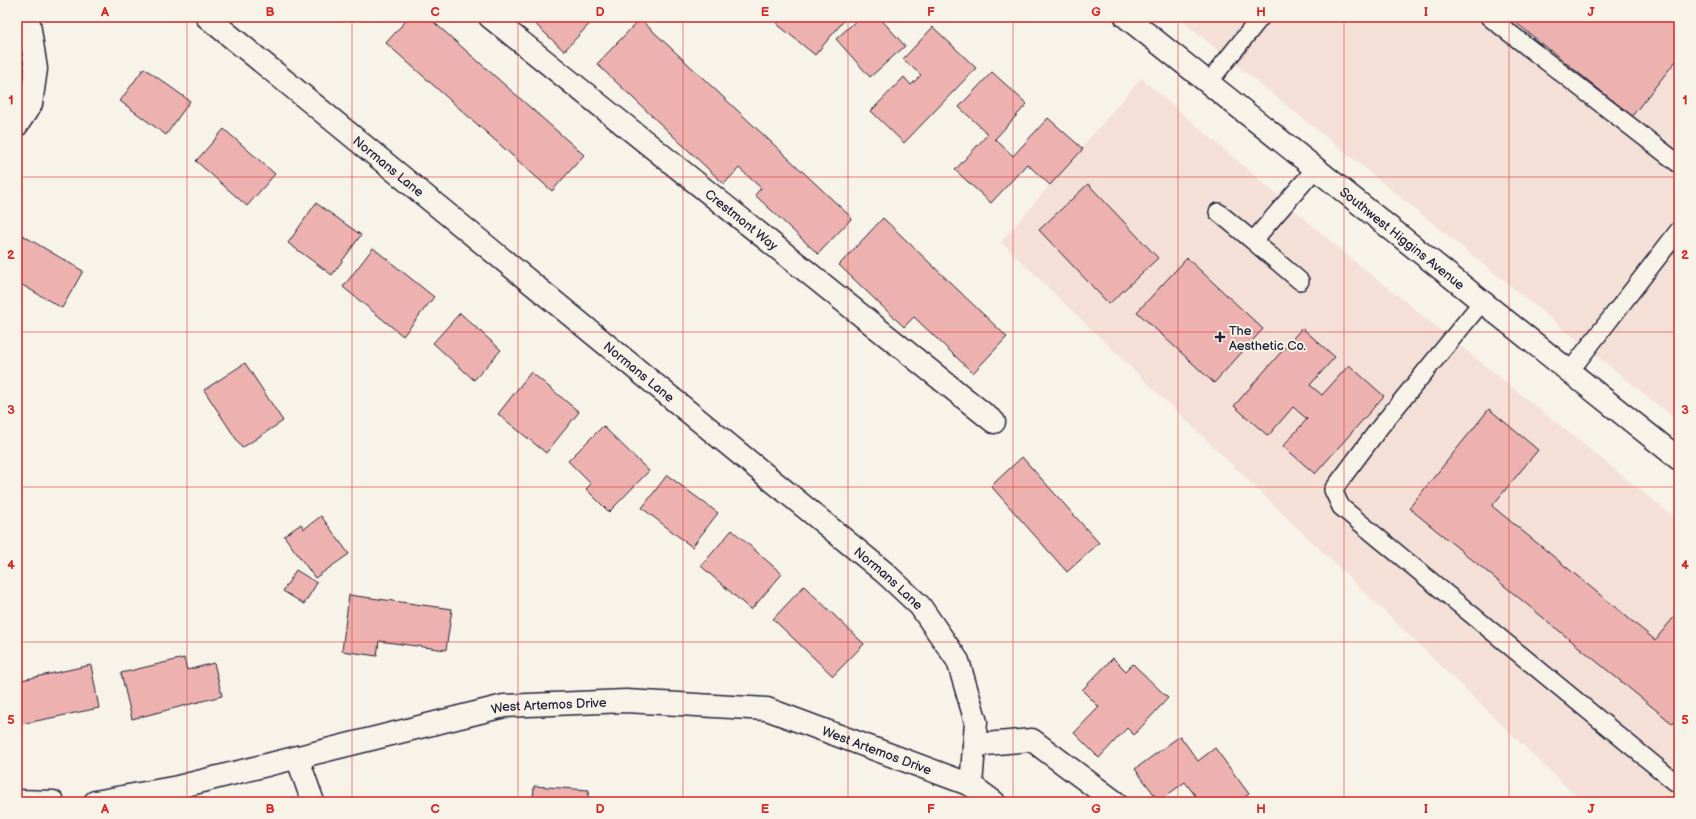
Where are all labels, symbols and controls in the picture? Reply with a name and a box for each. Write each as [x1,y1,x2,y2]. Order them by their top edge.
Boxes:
text: A [100,4,109,20]
text: B [265,4,275,20]
text: C [430,4,440,20]
text: D [595,4,605,20]
text: E [761,4,770,20]
text: F [927,4,935,20]
text: G [1091,4,1101,20]
text: H [1256,4,1266,20]
text: I [1424,4,1428,20]
text: J [1587,4,1595,20]
text: 1 [8,92,14,108]
text: 1 [1682,92,1688,108]
street label: Normans Lane [349,133,427,201]
street label: Southwest Higgins Avenue [1336,184,1468,294]
street label: Crestmont Way [702,186,781,254]
text: 2 [7,247,15,263]
text: 2 [1681,247,1689,263]
place label: The Aesthetic Co. [1229,323,1306,354]
marker: The Aesthetic Co. [1214,331,1226,343]
street label: Normans Lane [600,339,677,406]
text: 3 [7,402,15,418]
text: 3 [1681,402,1689,418]
street label: Normans Lane [851,544,926,614]
text: 4 [7,557,15,573]
text: 4 [1681,557,1689,573]
street label: West Artemos Drive [490,695,607,718]
text: 5 [7,712,15,728]
text: 5 [1681,712,1689,728]
street label: West Artemos Drive [820,723,934,779]
text: A [100,801,109,817]
text: B [265,801,275,817]
text: C [430,801,440,817]
text: D [595,801,605,817]
text: E [761,801,770,817]
text: F [927,801,935,817]
text: G [1091,801,1101,817]
text: H [1256,801,1266,817]
text: I [1424,801,1428,817]
text: J [1587,801,1595,817]

